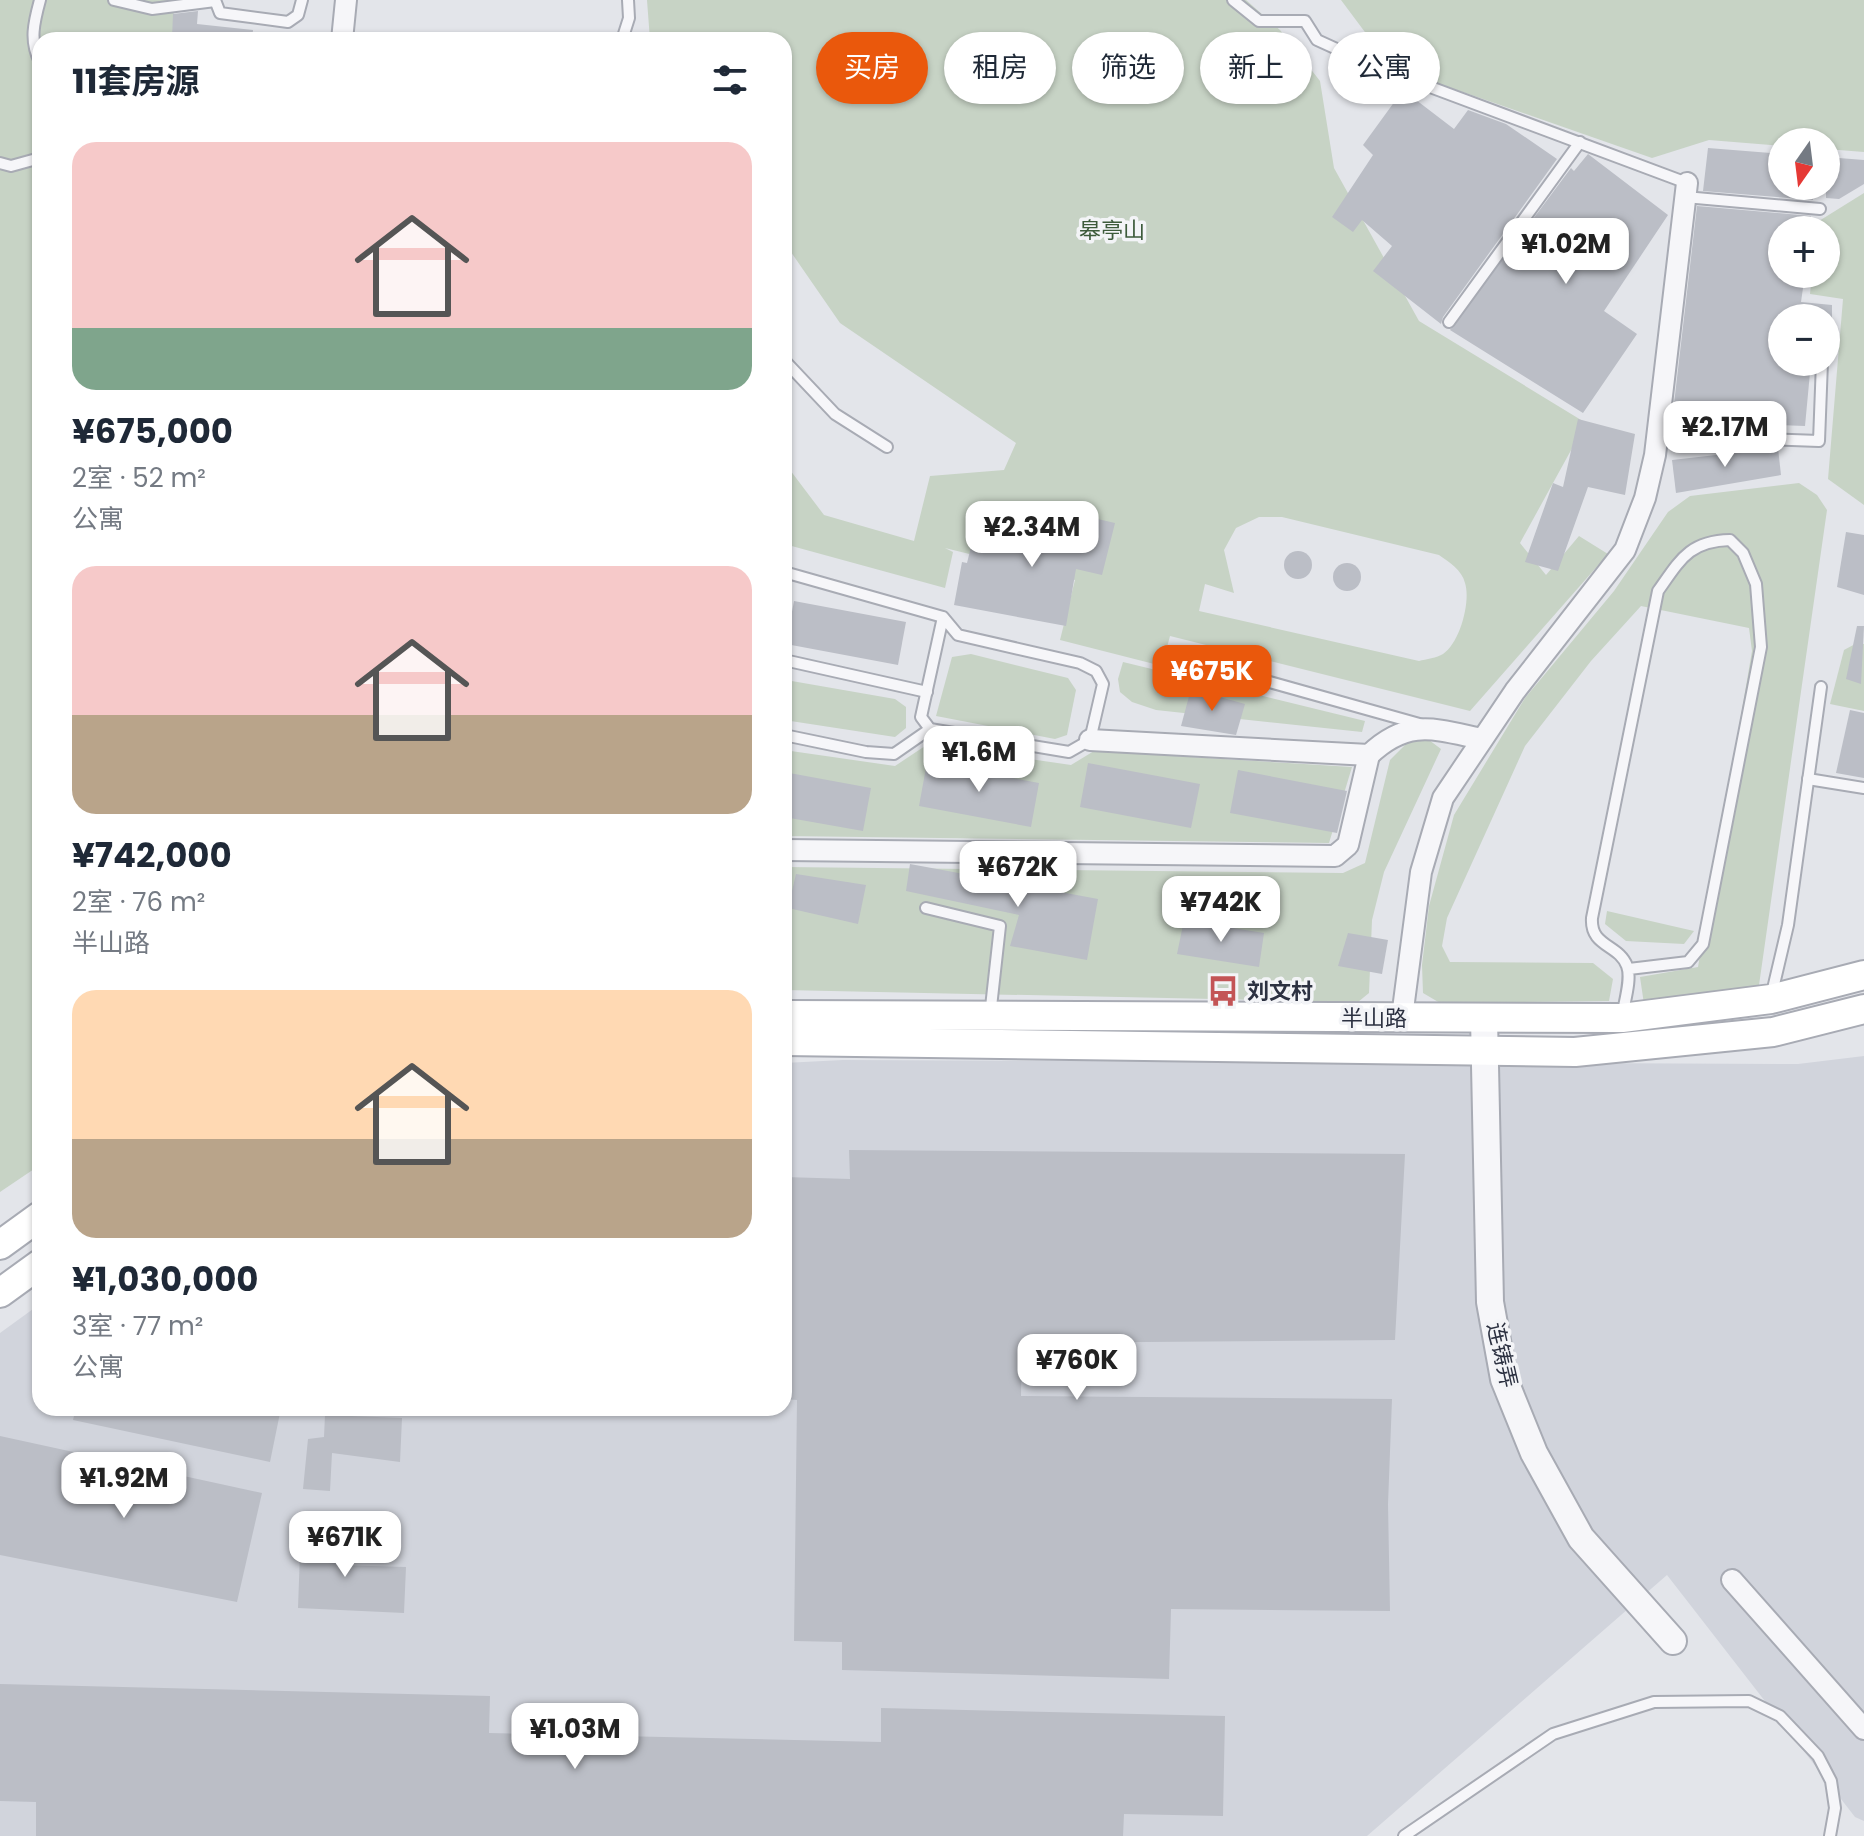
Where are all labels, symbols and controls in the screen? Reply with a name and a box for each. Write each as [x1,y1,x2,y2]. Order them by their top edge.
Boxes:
chip: 买房 [816,32,928,104]
chip: 租房 [944,32,1056,104]
chip: 筛选 [1072,32,1184,104]
chip: 新上 [1200,32,1312,104]
chip: 公寓 [1328,32,1440,104]
text: 11套房源 [72,57,200,105]
icon: filters [708,58,752,102]
north arrow [1768,128,1840,200]
map controls [1768,128,1840,376]
icon: home [340,194,484,338]
park label: 皋亭山 [1079,215,1145,246]
button: + [1768,216,1840,288]
pin: ¥1.02M [1501,218,1631,286]
text: ¥1.02M [1521,226,1611,262]
button: − [1768,304,1840,376]
pin: ¥2.17M [1660,401,1790,469]
text: ¥675,000 [72,407,233,455]
text: ¥2.17M [1681,409,1769,445]
text: 2室 · 52 m² [72,460,206,496]
text: 公寓 [72,501,124,537]
pin: ¥2.34M [967,501,1097,569]
text: ¥2.34M [984,509,1080,545]
icon: home [340,618,484,762]
pin: ¥675K [1156,645,1268,713]
text: ¥675K [1171,653,1253,689]
pin: ¥1.6M [923,726,1035,794]
text: ¥1.6M [942,734,1016,770]
text: ¥742,000 [72,831,232,879]
pin: ¥672K [962,841,1074,909]
text: ¥672K [978,849,1058,885]
pin: ¥742K [1165,876,1277,944]
text: 2室 · 76 m² [72,884,205,920]
text: ¥742K [1180,884,1262,920]
text: 半山路 [72,925,150,961]
bus stop icon: 刘文村 [1206,974,1240,1008]
place label: 刘文村 [1247,976,1313,1007]
street label: 半山路 [1341,1003,1407,1034]
icon: home [340,1042,484,1186]
text: ¥1,030,000 [72,1255,259,1303]
text: 3室 · 77 m² [72,1308,203,1344]
street label: 连铸弄 [1479,1319,1525,1391]
pin: ¥760K [1021,1334,1133,1402]
text: ¥760K [1036,1342,1119,1378]
text: 公寓 [72,1349,124,1385]
pin: ¥1.92M [59,1452,189,1520]
text: ¥1.92M [79,1460,169,1496]
pin: ¥671K [289,1511,401,1579]
text: ¥671K [307,1519,383,1555]
pin: ¥1.03M [510,1703,640,1771]
text: ¥1.03M [529,1711,621,1747]

